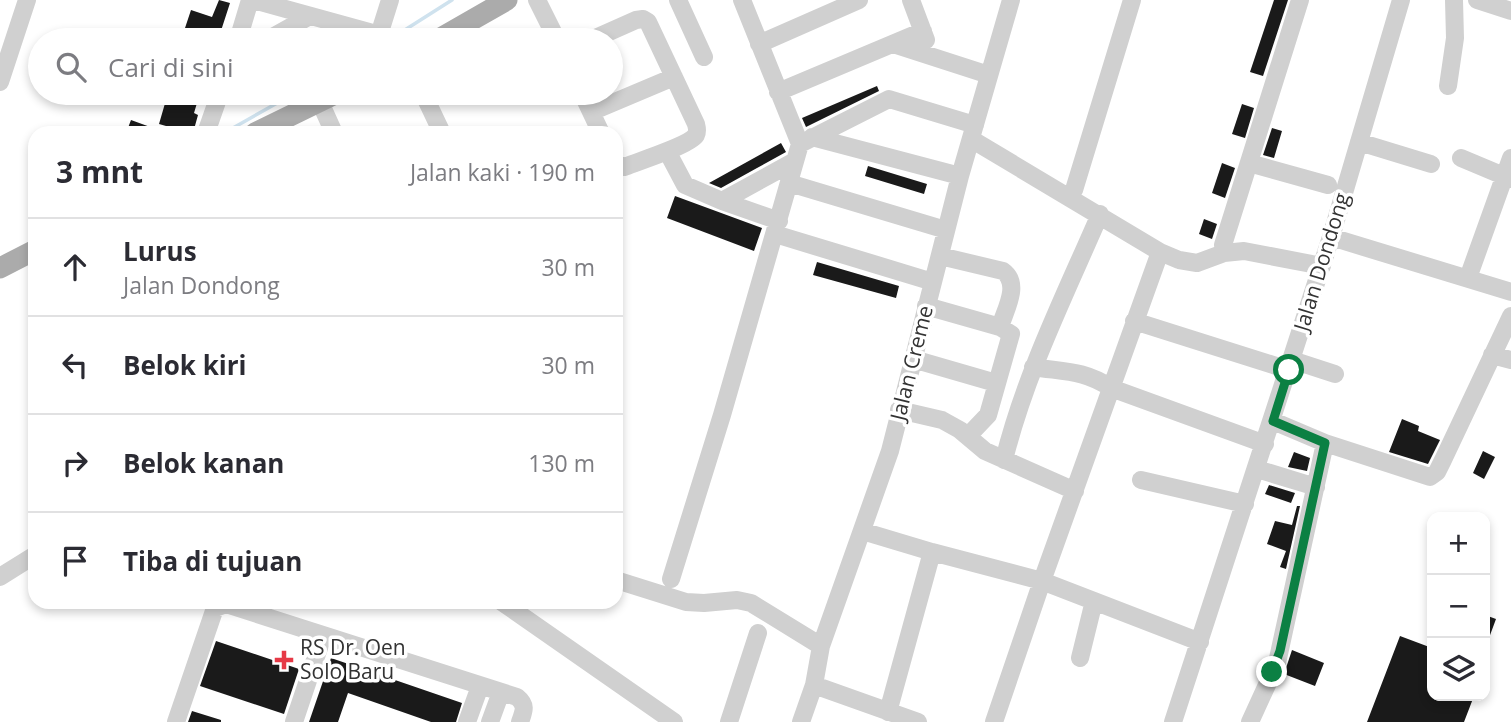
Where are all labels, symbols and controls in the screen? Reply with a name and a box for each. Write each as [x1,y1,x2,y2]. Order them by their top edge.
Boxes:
search box [28,28,623,105]
icon: search [52,48,90,86]
text: Cari di sini [108,49,233,85]
text: 3 mnt [56,151,143,192]
text: Jalan kaki · 190 m [410,156,595,188]
street label: Jalan Dondong [1286,189,1355,336]
text: Lurus [123,233,197,269]
icon: ahead [56,248,94,286]
text: 30 m [541,251,595,283]
text: Jalan Dondong [123,269,280,301]
street label: Jalan Creme [883,302,939,425]
icon: left [56,346,94,384]
text: Belok kiri [123,347,247,383]
text: 30 m [541,349,595,381]
route start [1273,354,1304,385]
icon: right [56,444,94,482]
text: Belok kanan [123,445,284,481]
text: 130 m [528,447,595,479]
map controls [1427,512,1490,701]
button: + [1427,512,1490,575]
icon: arrive [56,542,94,580]
text: Tiba di tujuan [123,543,302,579]
button: − [1427,575,1490,638]
place label: RS Dr. Oen Solo Baru [300,633,406,685]
button: layers [1427,638,1490,701]
marker: RS Dr. Oen Solo Baru [274,650,294,670]
route end [1256,656,1287,687]

